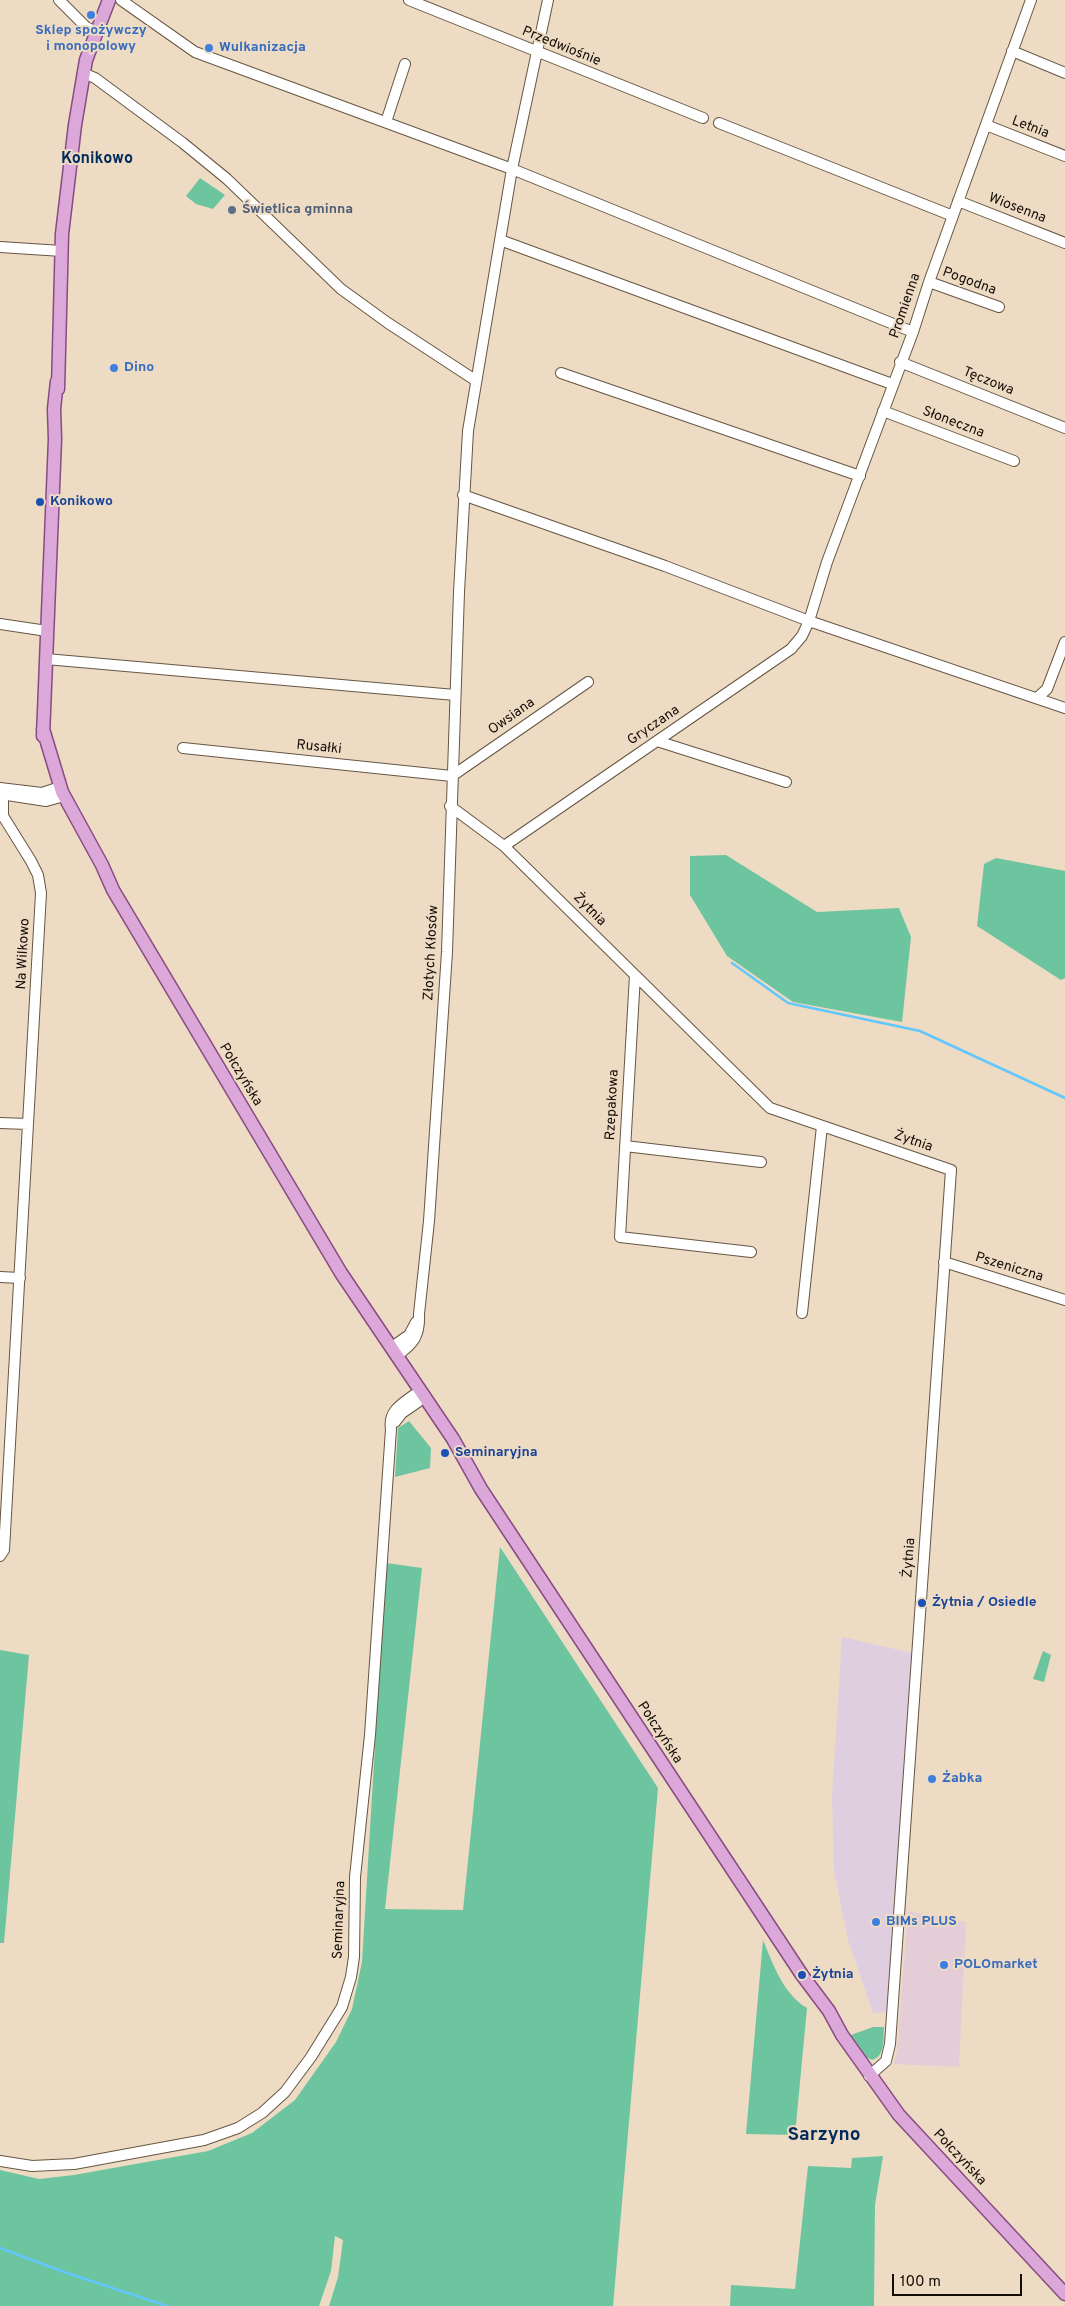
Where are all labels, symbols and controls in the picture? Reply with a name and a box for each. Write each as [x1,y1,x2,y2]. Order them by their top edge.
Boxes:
marker: Sklep spożywczy i monopolowy [85,9,97,21]
place label: Sklep spożywczy i monopolowy [35,23,147,56]
street label: Przedwiośnie [519,24,603,70]
place label: Wulkanizacja [219,40,306,56]
marker: Wulkanizacja [203,42,215,54]
street label: Letnia [1009,113,1051,143]
district label: Konikowo [61,150,133,170]
street label: Wiosenna [986,190,1048,228]
place label: Świetlica gminna [242,202,353,218]
marker: Świetlica gminna [226,204,238,216]
street label: Pogodna [940,265,998,299]
street label: Promienna [887,271,925,341]
place label: Dino [124,360,154,376]
marker: Dino [108,362,120,374]
street label: Tęczowa [960,364,1016,400]
street label: Słoneczna [920,404,986,442]
place label: Konikowo [50,494,113,510]
marker: Konikowo [34,496,46,508]
street label: Owsiana [485,695,539,739]
street label: Gryczana [625,702,683,750]
street label: Rusałki [296,737,342,759]
street label: Żytnia [569,890,609,930]
street label: Złotych Kłosów [421,905,443,1001]
street label: Na Wilkowo [14,918,34,990]
street label: Połczyńska [215,1040,265,1110]
street label: Rzepakowa [603,1069,623,1141]
street label: Żytnia [891,1128,935,1156]
street label: Pszeniczna [973,1250,1045,1286]
place label: Seminaryjna [455,1445,538,1461]
marker: Seminaryjna [439,1447,451,1459]
street label: Żytnia [900,1537,920,1579]
place label: Żytnia / Osiedle [932,1595,1037,1611]
marker: Żytnia / Osiedle [916,1597,928,1609]
street label: Połczyńska [633,1699,685,1767]
place label: Żabka [942,1771,982,1787]
marker: Żabka [926,1773,938,1785]
street label: Seminaryjna [330,1880,350,1960]
place label: BIMs PLUS [886,1914,957,1930]
marker: BIMs PLUS [870,1916,882,1928]
place label: POLOmarket [954,1957,1038,1973]
marker: POLOmarket [938,1959,950,1971]
place label: Żytnia [812,1967,854,1983]
marker: Żytnia [796,1969,808,1981]
district label: Sarzyno [787,2125,861,2147]
street label: Połczyńska [929,2126,989,2190]
scale bar [895,2264,1025,2296]
text: 100 m [900,2273,941,2292]

